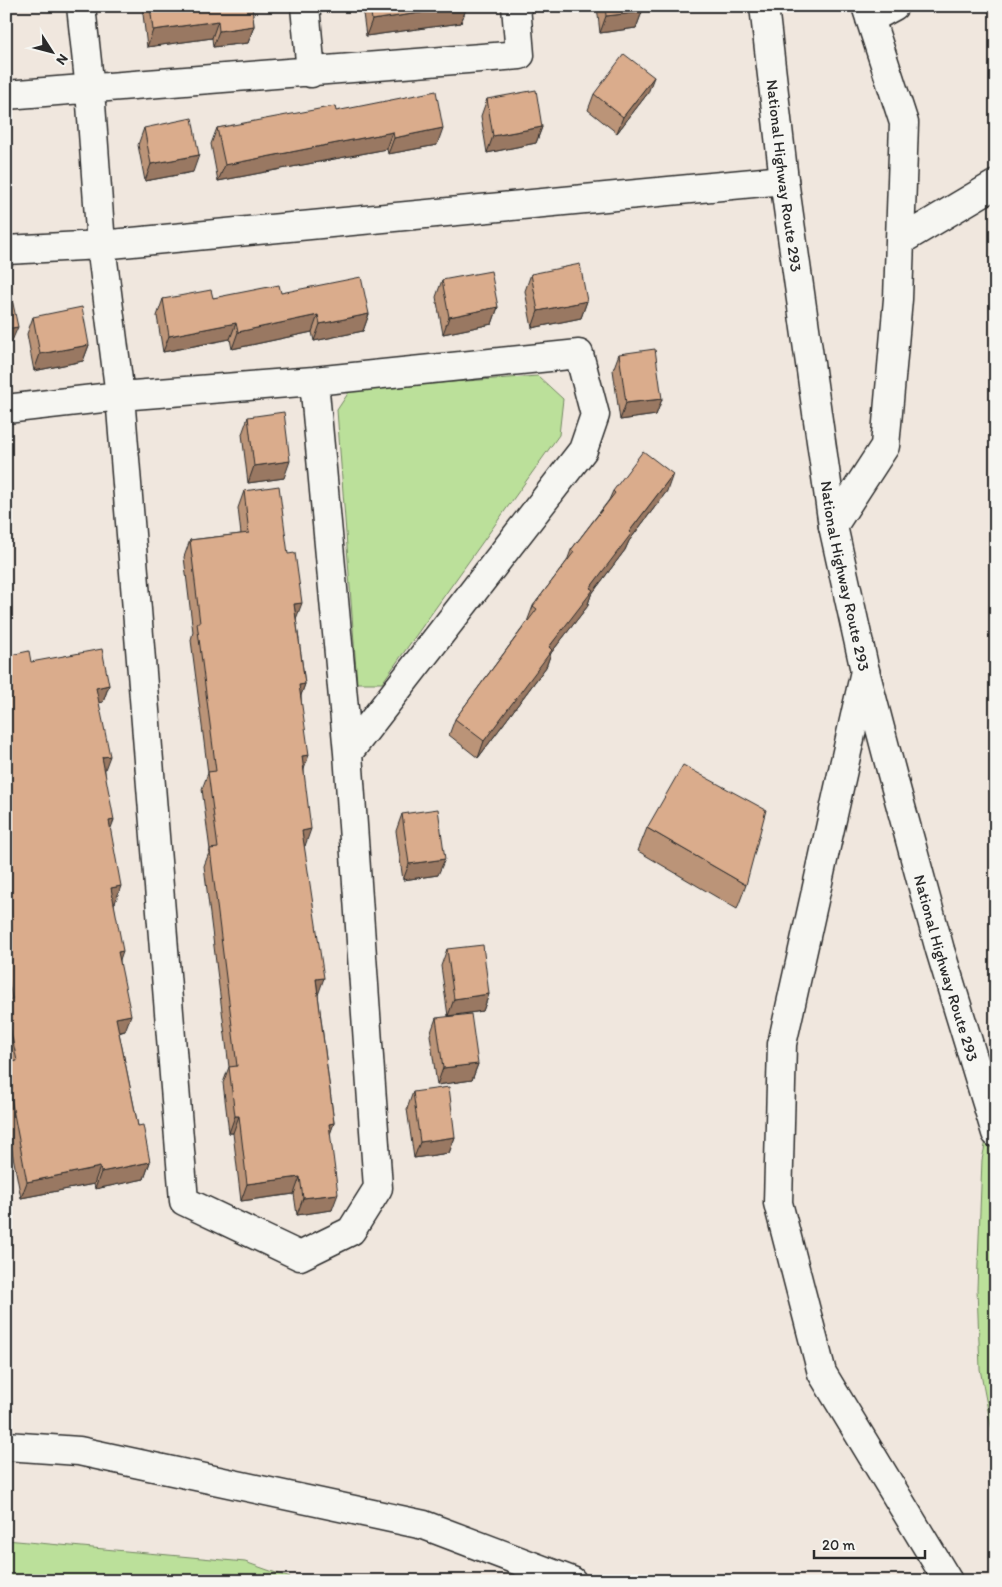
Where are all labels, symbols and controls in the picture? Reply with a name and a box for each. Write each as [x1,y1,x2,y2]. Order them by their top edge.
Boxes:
north arrow [28,28,78,78]
text: N [52,51,72,68]
street label: National Highway Route 293 [763,79,806,273]
street label: National Highway Route 293 [817,480,874,673]
street label: National Highway Route 293 [910,872,983,1064]
scale bar [814,1527,926,1559]
text: 20 m [822,1536,856,1554]

